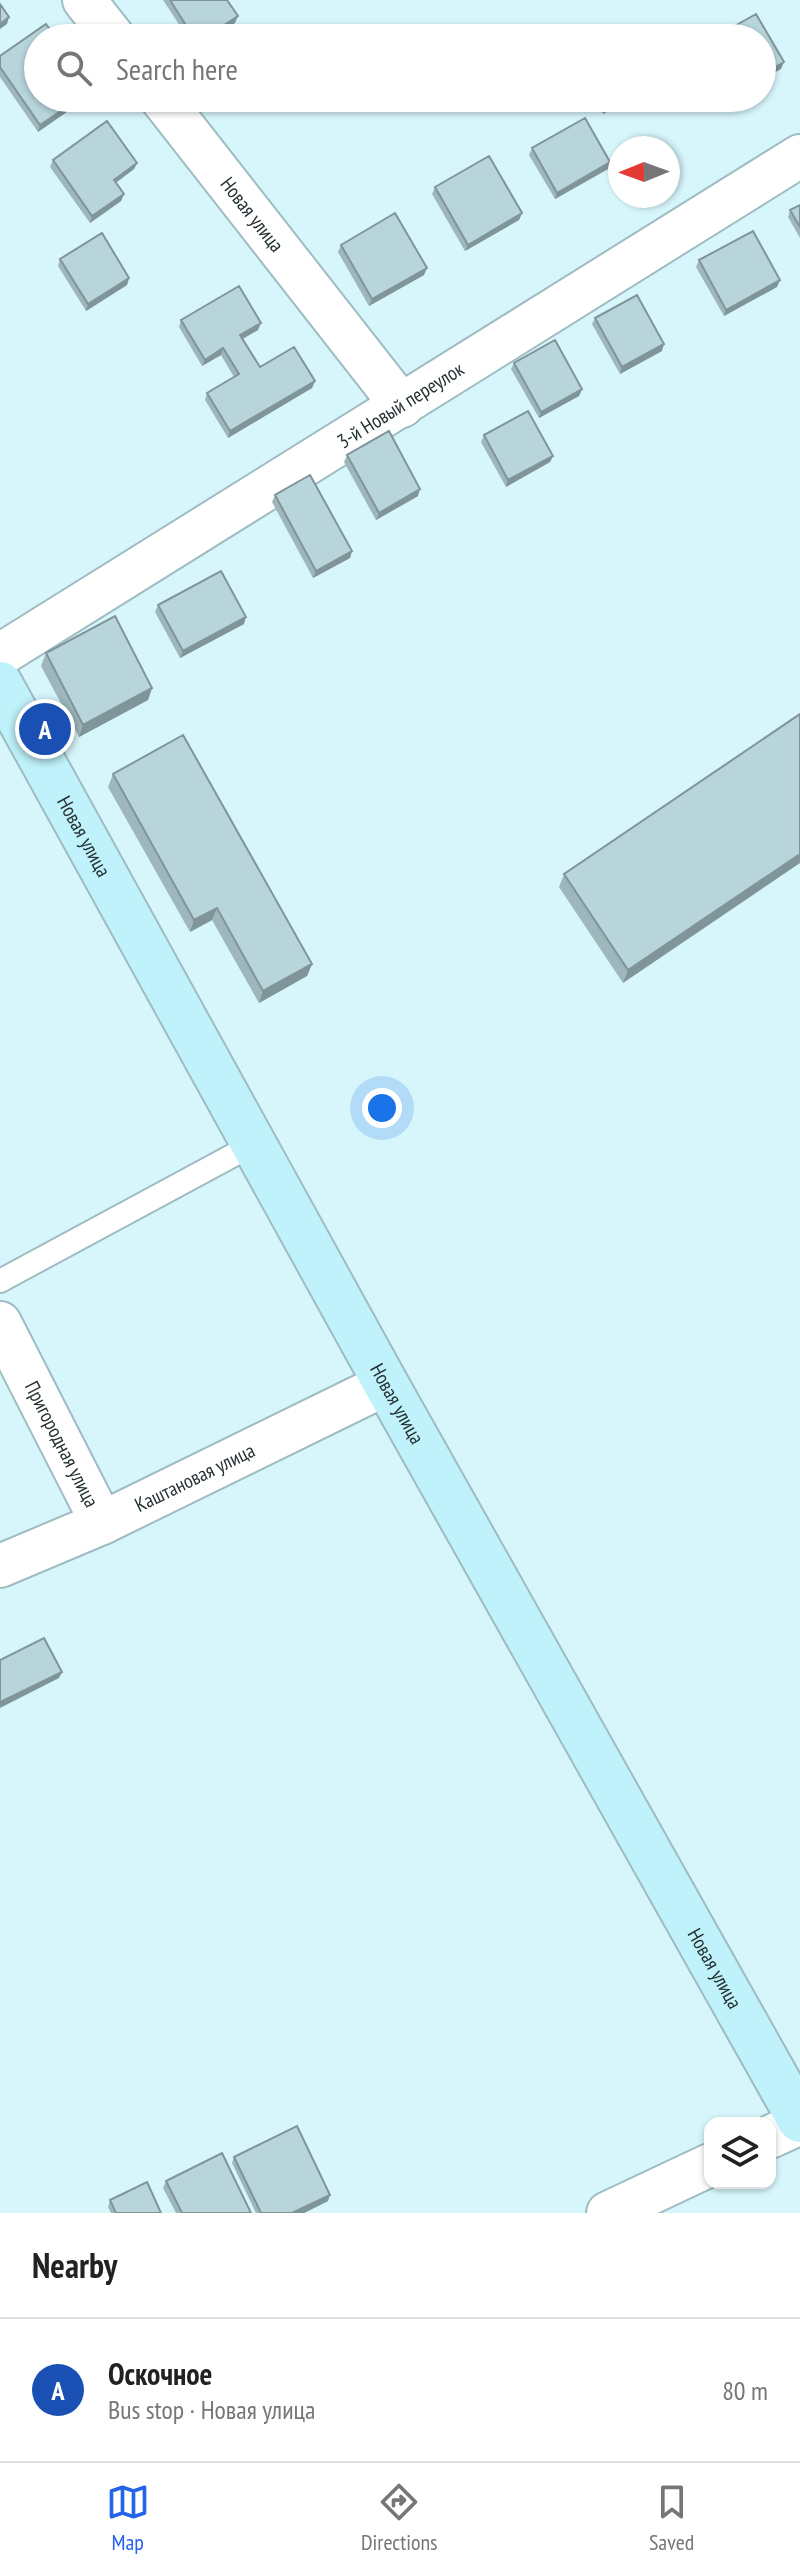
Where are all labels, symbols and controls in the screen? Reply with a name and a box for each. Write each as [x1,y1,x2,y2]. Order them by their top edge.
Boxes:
search box [24,24,776,112]
icon: search [52,46,96,90]
text: Search here [116,49,238,88]
north arrow [608,136,680,208]
street label: Новая улица [215,172,290,257]
street label: 3-й Новый переулок [332,356,469,454]
pin: A [19,699,71,759]
street label: Новая улица [51,791,117,881]
your location [362,1088,402,1128]
street label: Новая улица [364,1359,430,1449]
street label: Пригородная улица [19,1377,105,1512]
street label: Каштановая улица [130,1437,259,1518]
street label: Новая улица [682,1924,748,2013]
map controls [704,2117,776,2189]
button: layers [704,2117,776,2189]
text: Nearby [32,2243,117,2287]
text: Оскочное [108,2354,212,2393]
text: A [51,2374,65,2407]
text: 80 m [722,2374,768,2407]
text: Bus stop · Новая улица [108,2393,315,2426]
tab: Map [106,2480,150,2556]
tab: Directions [361,2480,438,2556]
tab: Saved [649,2480,694,2556]

